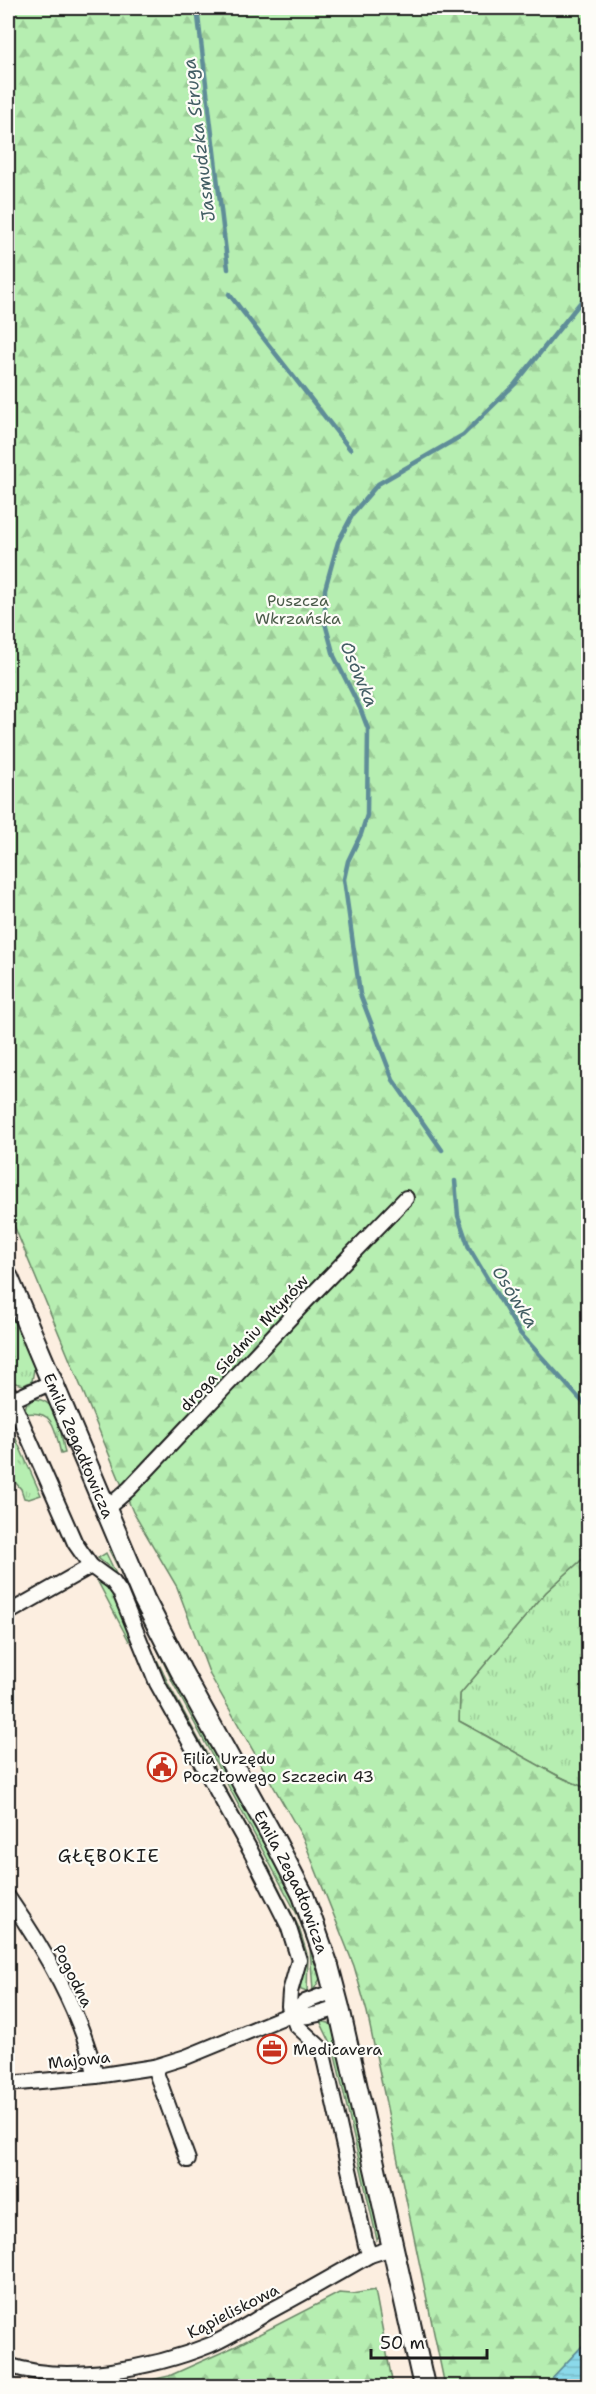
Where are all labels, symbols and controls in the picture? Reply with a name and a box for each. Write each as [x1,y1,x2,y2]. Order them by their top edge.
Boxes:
water label: Jasmudzka Struga [177,57,221,223]
park label: Puszcza Wkrzańska [255,590,341,629]
water label: Osówka [334,637,384,711]
water label: Osówka [486,1261,544,1333]
street label: droga Siedmiu Młynów [175,1270,313,1416]
street label: Emila Zegadłowicza [39,1370,119,1522]
place label: Filia Urzędu Pocztowego Szczecin 43 [183,1748,374,1787]
public building icon: Filia Urzędu Pocztowego Szczecin 43 [146,1751,178,1783]
street label: Emila Zegadłowicza [249,1806,333,1956]
district label: GŁĘBOKIE [58,1844,160,1868]
street label: Pogodna [48,1941,98,2011]
office icon: Medicavera [256,2033,288,2065]
place label: Medicavera [293,2039,382,2060]
street label: Majowa [47,2046,111,2074]
street label: Kąpieliskowa [184,2279,282,2343]
scale bar [371,2322,486,2360]
text: 50 m [380,2331,425,2355]

